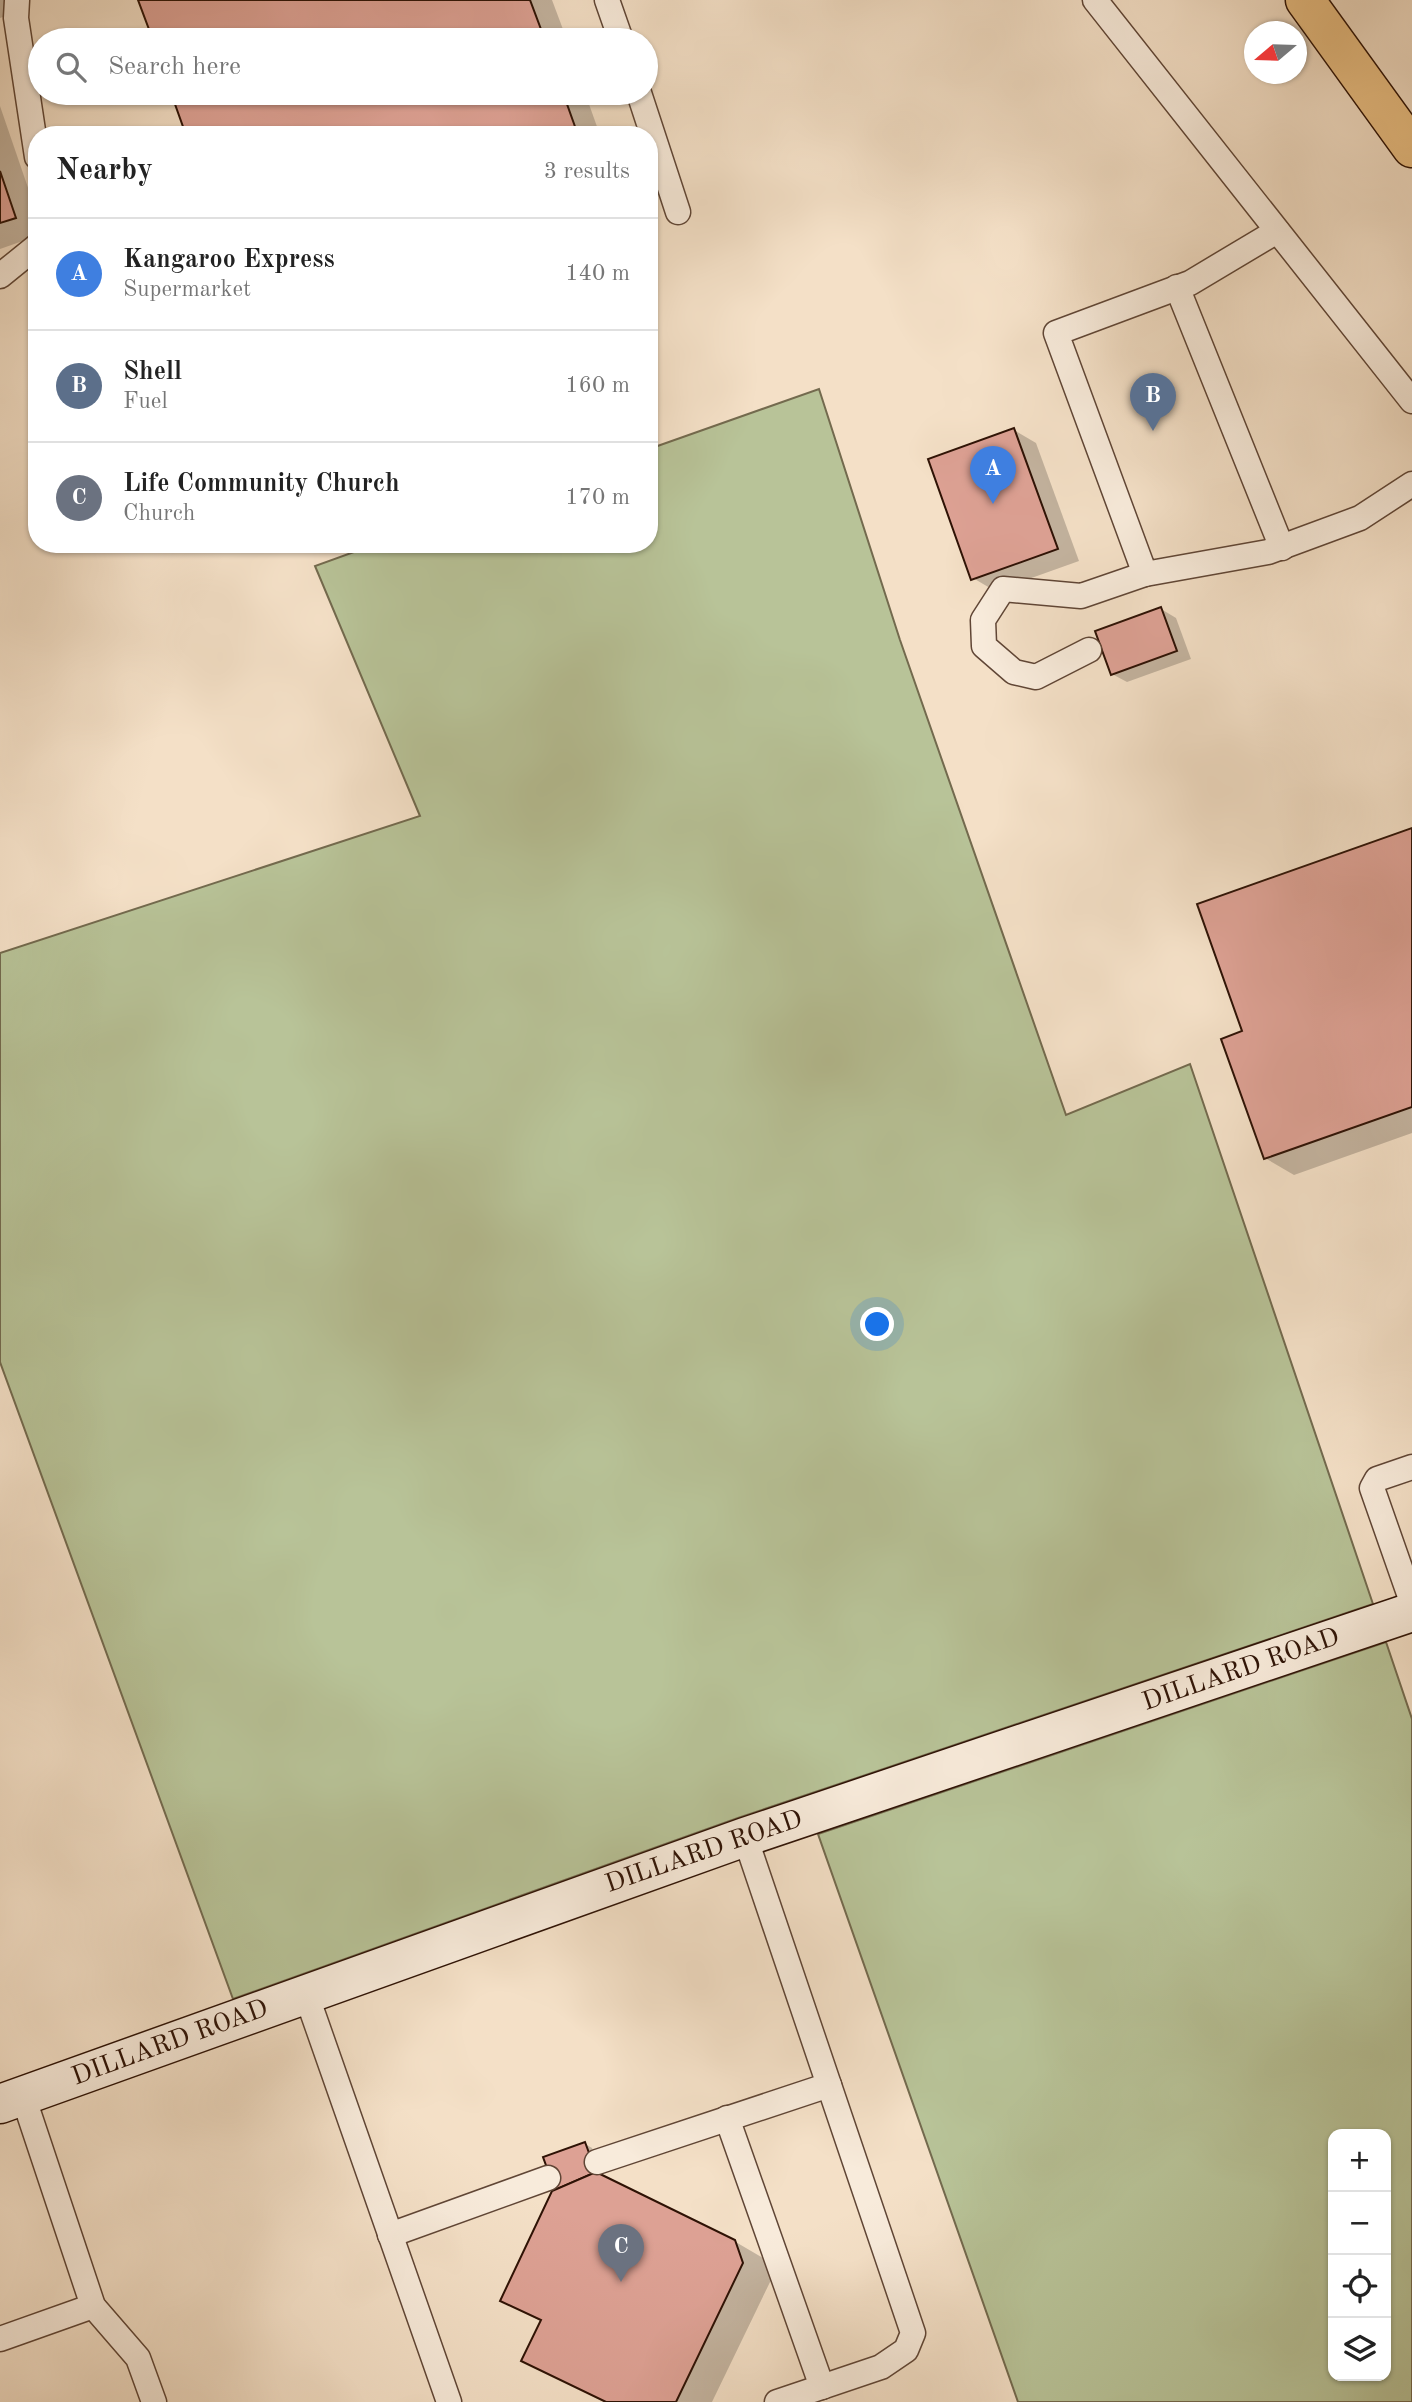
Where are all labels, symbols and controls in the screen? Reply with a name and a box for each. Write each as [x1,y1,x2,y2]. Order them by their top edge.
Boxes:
north arrow [1244,21,1307,84]
search box [28,28,658,105]
icon: search [52,48,90,86]
text: Search here [108,54,241,80]
text: Nearby [56,156,153,186]
text: 3 results [544,160,630,183]
text: Kangaroo Express [123,247,335,273]
text: A [70,262,88,285]
text: 140 m [565,262,630,285]
text: Supermarket [123,278,251,301]
text: Shell [123,359,182,385]
pin: B [1130,373,1176,431]
text: B [71,374,87,397]
text: 160 m [565,374,630,397]
text: Fuel [123,390,168,413]
pin: A [970,446,1016,504]
text: Life Community Church [123,471,399,497]
text: C [71,486,87,509]
text: 170 m [565,486,630,509]
text: Church [123,502,195,525]
your location [860,1307,894,1341]
street label: DILLARD ROAD [1139,1624,1343,1716]
street label: DILLARD ROAD [602,1806,806,1898]
street label: DILLARD ROAD [68,1995,272,2091]
map controls [1328,2129,1391,2381]
button: + [1328,2129,1391,2192]
button: − [1328,2192,1391,2255]
pin: C [598,2224,644,2282]
button: locate [1328,2255,1391,2318]
button: layers [1328,2318,1391,2381]

